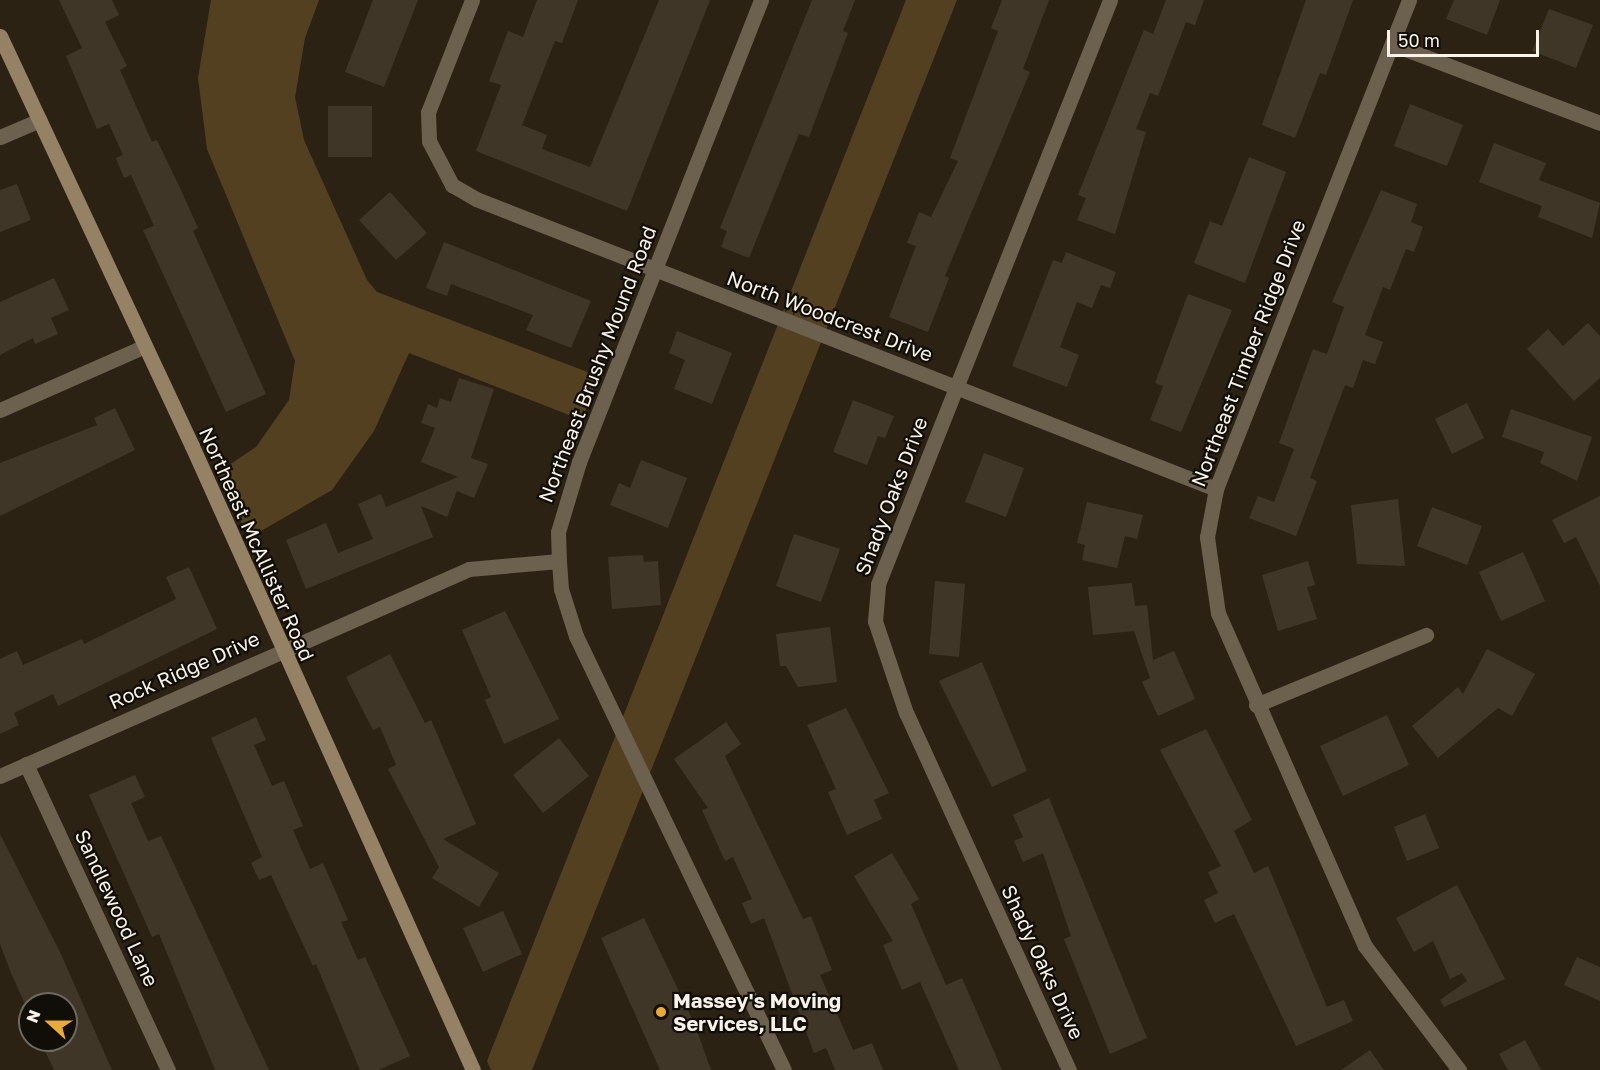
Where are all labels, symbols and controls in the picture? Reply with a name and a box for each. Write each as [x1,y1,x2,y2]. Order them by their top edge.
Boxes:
scale bar [1390,18,1542,56]
text: 50 m [1398,29,1440,51]
street label: Northeast Timber Ridge Drive [1186,216,1310,490]
street label: Northeast Brushy Mound Road [533,222,661,506]
street label: North Woodcrest Drive [724,266,936,366]
street label: Shady Oaks Drive [850,414,932,578]
street label: Northeast McAllister Road [194,423,320,665]
street label: Rock Ridge Drive [105,626,263,714]
street label: Sandlewood Lane [70,826,164,990]
street label: Shady Oaks Drive [997,881,1089,1043]
place label: Massey's Moving Services, LLC [673,988,841,1035]
north arrow [18,992,78,1052]
marker: Massey's Moving Services, LLC [654,1005,668,1019]
text: N [22,1007,45,1026]

